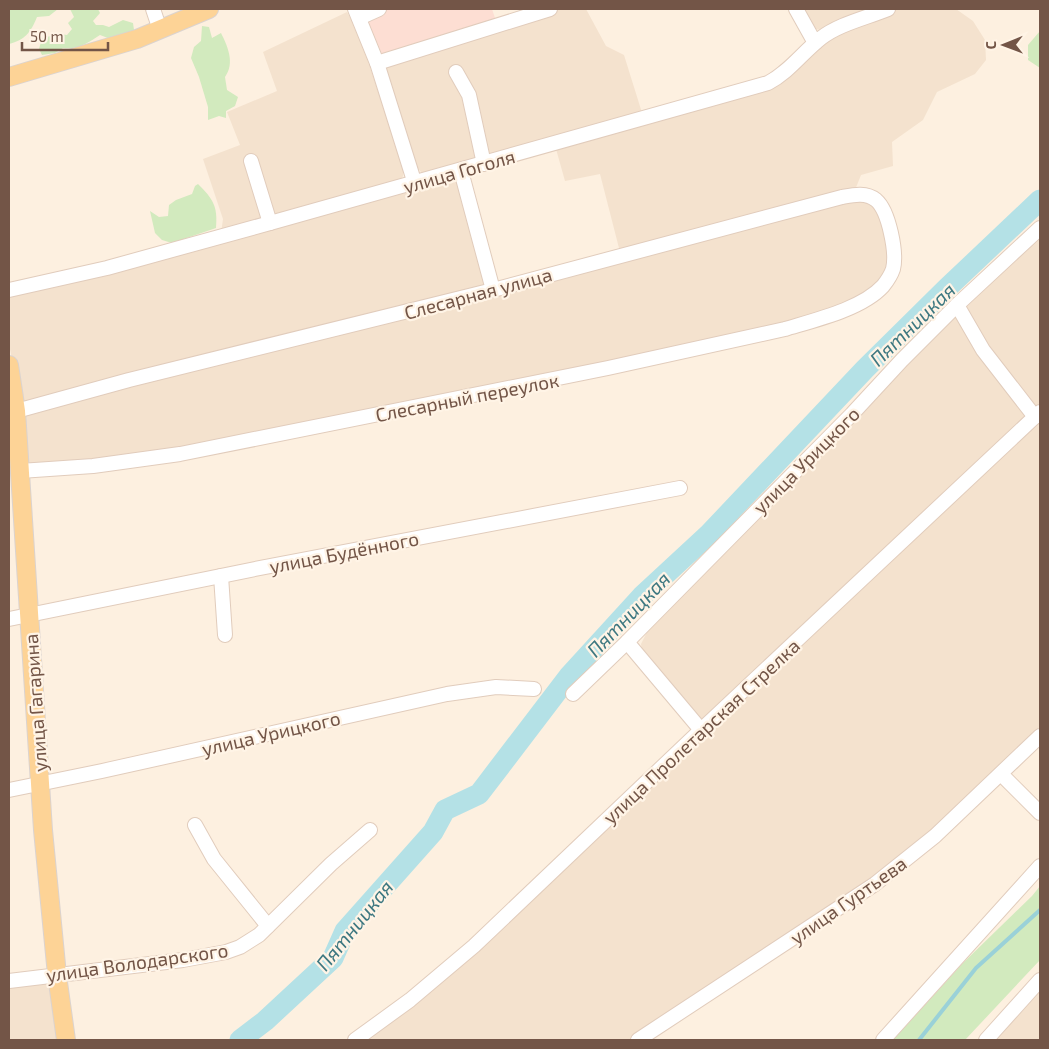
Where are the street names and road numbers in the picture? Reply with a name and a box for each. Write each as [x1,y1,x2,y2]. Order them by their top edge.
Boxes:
street label: улица Гоголя [400,144,518,199]
street label: Слесарная улица [402,262,555,325]
street label: Слесарный переулок [373,368,561,427]
street label: улица Урицкого [748,402,865,519]
street label: улица Будённого [267,526,421,579]
street label: улица Гагарина [19,633,52,773]
street label: улица Пролетарская Стрелка [598,634,805,829]
street label: улица Урицкого [200,706,343,761]
street label: улица Гуртьева [785,851,911,950]
street label: улица Володарского [45,938,230,987]

